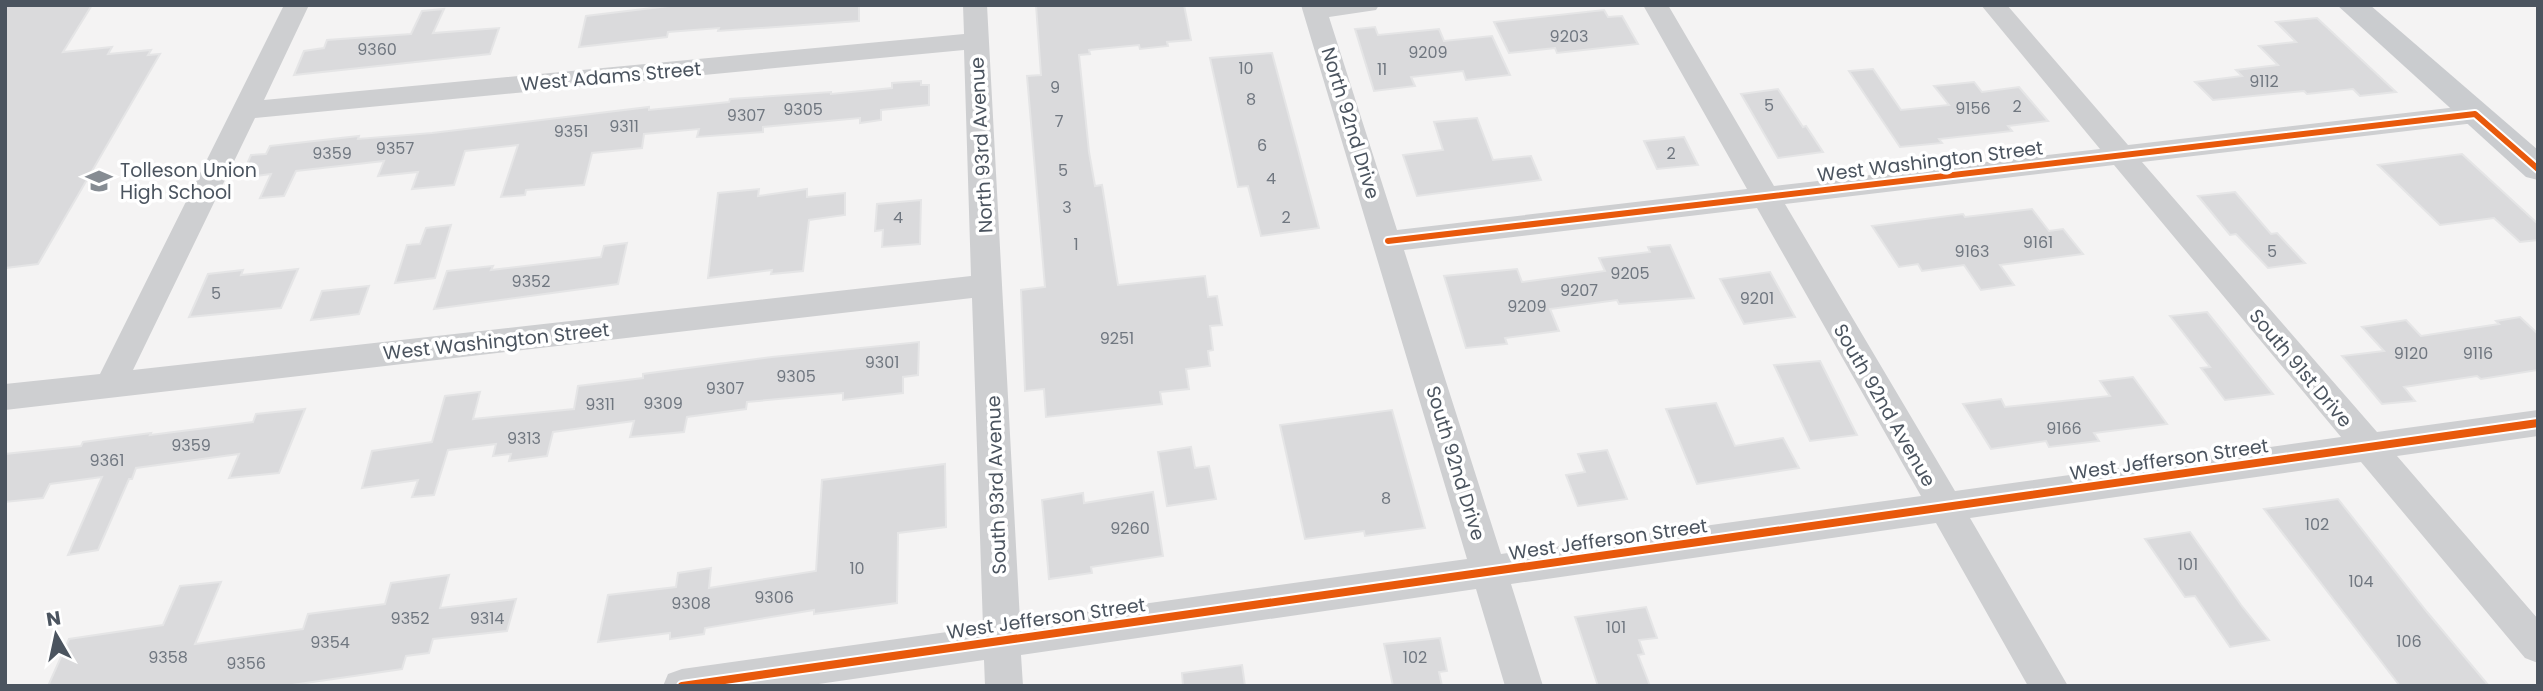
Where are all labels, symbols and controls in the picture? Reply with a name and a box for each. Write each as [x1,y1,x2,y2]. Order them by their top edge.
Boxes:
house number: 9203 [1550,25,1588,48]
house number: 9360 [357,38,397,61]
house number: 9209 [1408,41,1448,64]
street label: North 92nd Drive [1315,44,1386,202]
street label: West Adams Street [520,55,702,98]
street label: North 93rd Avenue [963,56,1000,234]
house number: 10 [1238,57,1254,80]
house number: 11 [1377,58,1387,81]
house number: 9112 [2249,70,2279,93]
house number: 9 [1050,76,1060,99]
house number: 8 [1246,88,1256,111]
house number: 5 [1764,94,1774,117]
house number: 2 [2012,95,2022,118]
house number: 9156 [1955,97,1991,120]
house number: 9305 [783,98,823,121]
house number: 9307 [727,104,765,127]
house number: 7 [1055,110,1064,133]
house number: 9311 [609,115,639,138]
house number: 9351 [554,120,588,143]
house number: 6 [1257,134,1267,157]
street label: West Washington Street [1816,134,2045,189]
house number: 9357 [376,137,414,160]
house number: 9359 [312,142,352,165]
house number: 2 [1666,142,1676,165]
place label: Tolleson Union High School [120,157,257,206]
house number: 5 [1058,159,1068,182]
school or university icon: Tolleson Union High School [84,166,114,196]
house number: 4 [1266,167,1276,190]
house number: 3 [1062,196,1072,219]
house number: 4 [893,206,903,229]
house number: 2 [1281,206,1291,229]
house number: 9161 [2023,231,2053,254]
house number: 1 [1073,233,1079,256]
house number: 9163 [1955,240,1989,263]
house number: 5 [2267,240,2277,263]
house number: 9205 [1610,262,1650,285]
house number: 9352 [512,270,550,293]
house number: 9207 [1560,279,1598,302]
house number: 5 [211,282,221,305]
house number: 9201 [1740,287,1774,310]
house number: 9209 [1507,295,1547,318]
street label: South 91st Drive [2243,303,2358,433]
street label: West Washington Street [382,316,611,367]
street label: South 92nd Avenue [1827,319,1942,492]
house number: 9251 [1100,327,1134,350]
house number: 9120 [2394,342,2428,365]
house number: 9116 [2463,342,2493,365]
house number: 9301 [865,351,899,374]
house number: 9305 [776,365,816,388]
house number: 9307 [706,377,744,400]
street label: South 92nd Drive [1419,383,1492,544]
house number: 9309 [643,392,683,415]
house number: 9311 [585,393,615,416]
street label: South 93rd Avenue [980,395,1013,575]
house number: 9166 [2046,417,2082,440]
house number: 9313 [507,427,541,450]
street label: West Jefferson Street [2068,432,2270,487]
house number: 9359 [171,434,211,457]
house number: 9361 [90,449,124,472]
house number: 8 [1381,487,1391,510]
street label: West Jefferson Street [1507,512,1709,567]
house number: 102 [2305,513,2329,536]
house number: 9260 [1110,517,1150,540]
house number: 101 [2178,553,2198,576]
house number: 10 [849,557,865,580]
house number: 104 [2348,570,2374,593]
house number: 9306 [754,586,794,609]
street label: West Jefferson Street [945,591,1147,646]
house number: 9308 [671,592,711,615]
north arrow [21,600,91,670]
text: N [44,604,63,633]
house number: 9352 [391,607,429,630]
house number: 9314 [470,607,504,630]
house number: 101 [1606,616,1626,639]
house number: 106 [2396,630,2422,653]
house number: 9354 [310,631,350,654]
house number: 9358 [148,646,188,669]
house number: 102 [1403,646,1427,669]
house number: 9356 [226,652,266,675]

